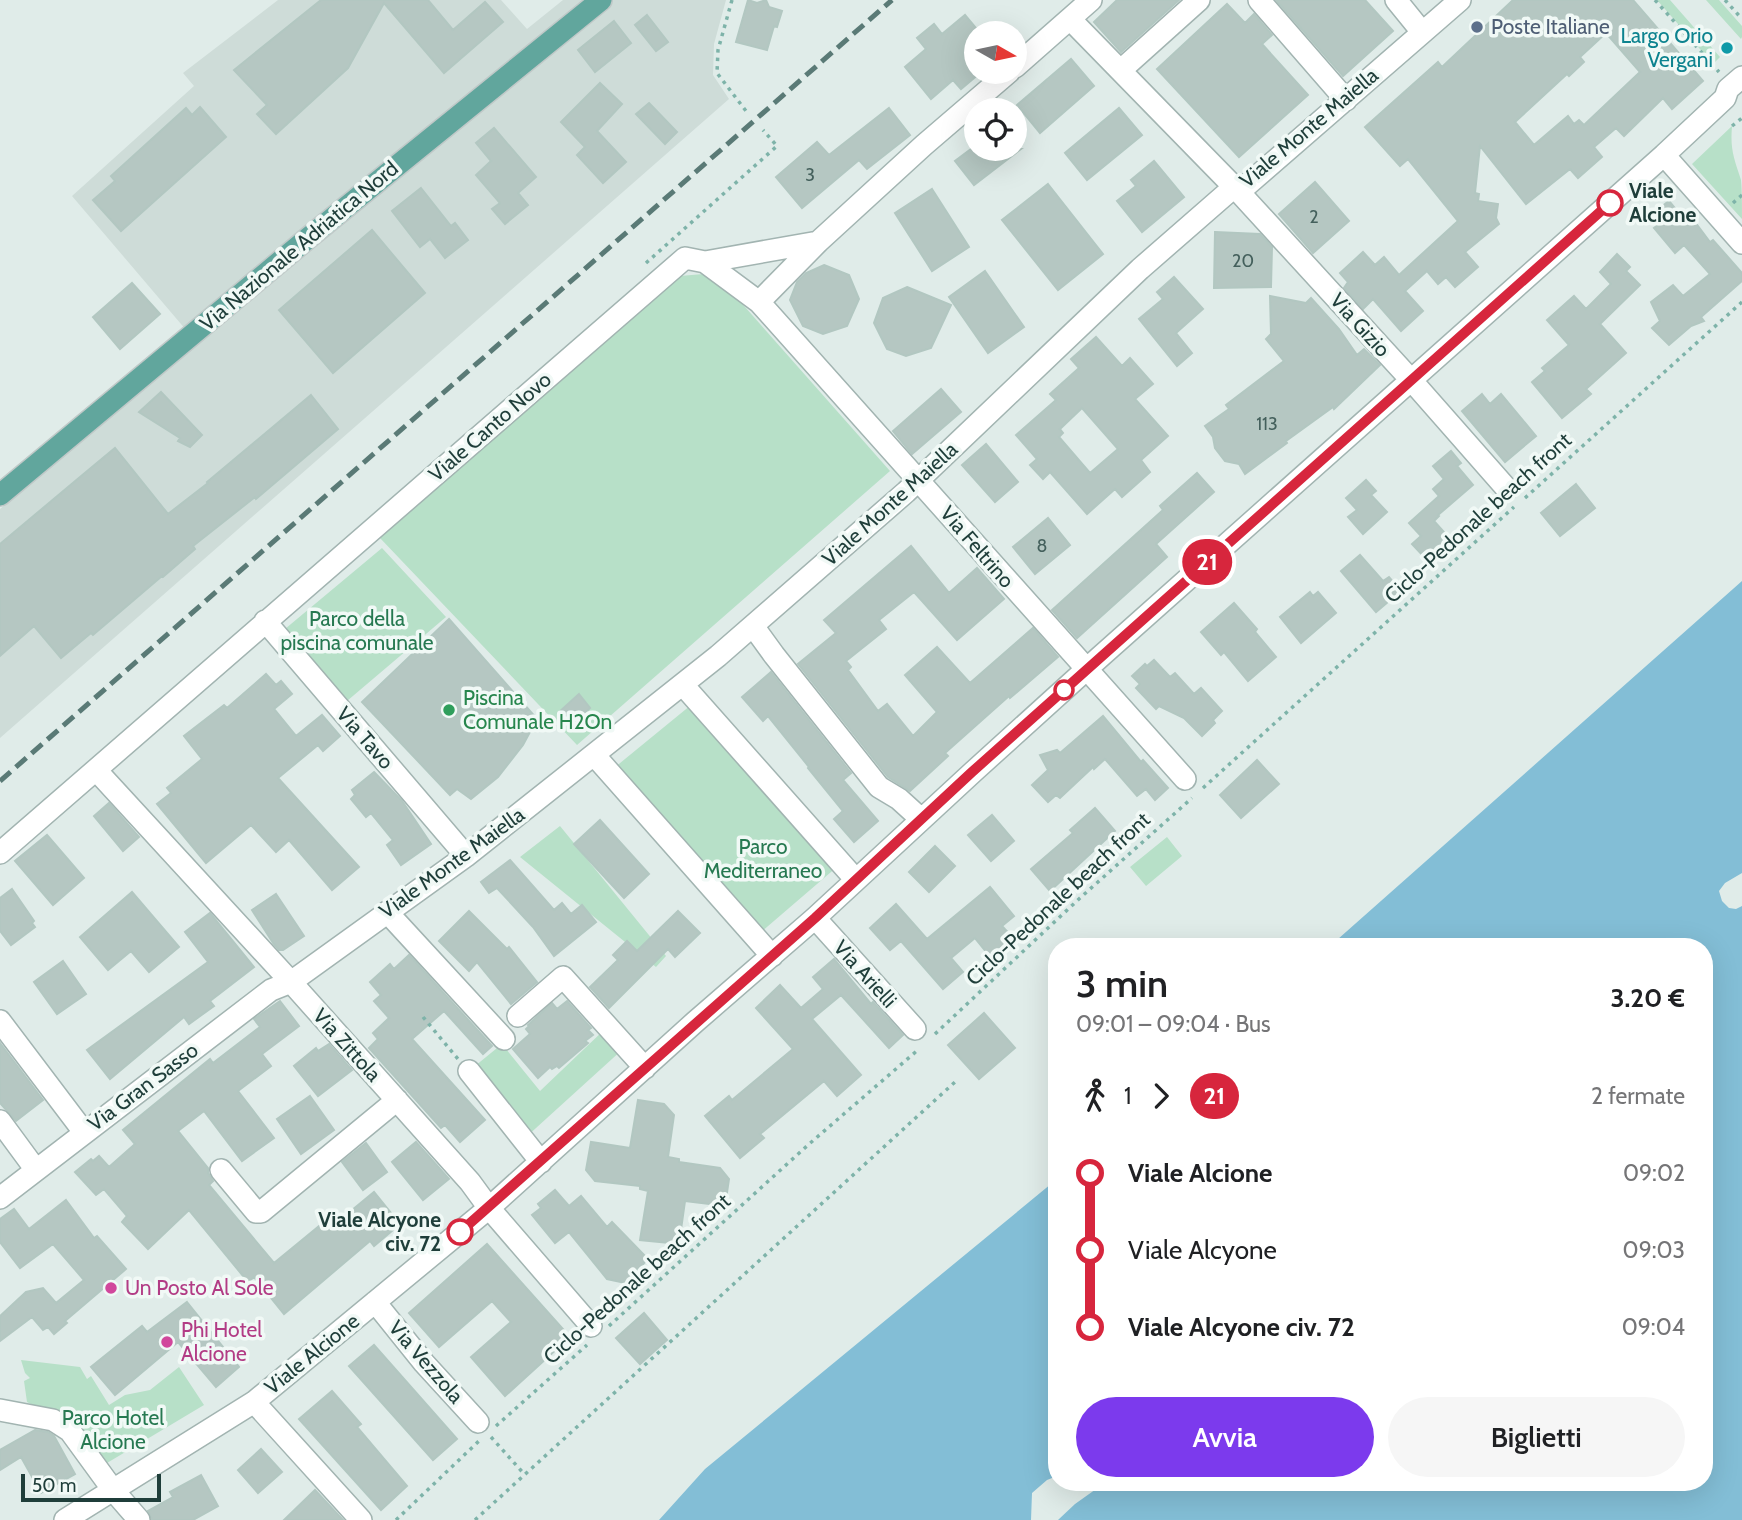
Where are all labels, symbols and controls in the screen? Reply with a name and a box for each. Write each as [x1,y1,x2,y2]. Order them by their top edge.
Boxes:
place label: Poste Italiane [1491,14,1610,39]
marker: Poste Italiane [1469,19,1485,35]
north arrow [964,21,1027,84]
map controls [964,21,1027,161]
place label: Largo Orio Vergani [1620,23,1713,72]
marker: Largo Orio Vergani [1719,40,1735,56]
street label: Viale Monte Maiella [1234,62,1383,193]
button: locate [964,98,1027,161]
street label: Via Nazionale Adriatica Nord [195,155,403,336]
house number: 3 [805,164,815,186]
place label: Viale Alcione [1629,178,1697,227]
marker: Viale Alcione [1597,190,1623,216]
house number: 2 [1309,206,1319,228]
house number: 20 [1232,250,1254,272]
street label: Via Gizio [1325,288,1396,362]
street label: Viale Canto Novo [423,367,556,487]
house number: 113 [1256,413,1278,435]
street label: Ciclo-Pedonale beach front [1379,427,1576,608]
street label: Viale Monte Maiella [817,436,962,571]
street label: Via Feltrino [935,501,1020,593]
house number: 8 [1037,535,1047,557]
line badge: 21 [1176,539,1238,585]
text: 21 [1196,547,1218,576]
park label: Parco della piscina comunale [280,606,434,655]
unlabelled marker [1054,680,1074,700]
place label: Piscina Comunale H2On [463,685,612,734]
street label: Via Tavo [332,701,399,774]
marker: Piscina Comunale H2On [441,702,457,718]
street label: Viale Monte Maiella [374,802,529,924]
street label: Ciclo-Pedonale beach front [961,807,1155,990]
park label: Parco Mediterraneo [704,834,822,883]
street label: Via Arielli [829,935,902,1013]
text: 3 min [1076,960,1168,1007]
text: 3.20 € [1611,982,1685,1014]
street label: Via Zittola [308,1003,387,1086]
text: 09:01 – 09:04 · Bus [1076,1010,1271,1038]
street label: Via Gran Sasso [83,1037,203,1136]
icon: walk [1076,1077,1114,1115]
icon: forward [1142,1077,1180,1115]
text: 21 [1204,1081,1225,1110]
text: 1 [1124,1082,1132,1110]
text: 2 fermate [1591,1082,1685,1110]
text: Viale Alcione [1128,1157,1272,1189]
text: 09:02 [1623,1159,1685,1187]
street label: Ciclo-Pedonale beach front [538,1188,735,1369]
place label: Viale Alcyone civ. 72 [318,1207,441,1256]
marker: Viale Alcyone civ. 72 [447,1219,473,1245]
text: Viale Alcyone [1128,1234,1277,1266]
text: 09:03 [1623,1236,1685,1264]
place label: Un Posto Al Sole [125,1275,274,1300]
marker: Un Posto Al Sole [103,1280,119,1296]
street label: Viale Alcione [259,1308,364,1399]
text: Viale Alcyone civ. 72 [1128,1311,1355,1343]
text: 09:04 [1622,1313,1685,1341]
street label: Via Vezzola [384,1315,469,1408]
place label: Phi Hotel Alcione [181,1317,262,1366]
marker: Phi Hotel Alcione [159,1334,175,1350]
button: Avvia [1076,1397,1374,1477]
button: Biglietti [1388,1397,1685,1477]
park label: Parco Hotel Alcione [62,1405,164,1454]
scale bar [21,1471,161,1503]
text: 50 m [32,1474,76,1497]

